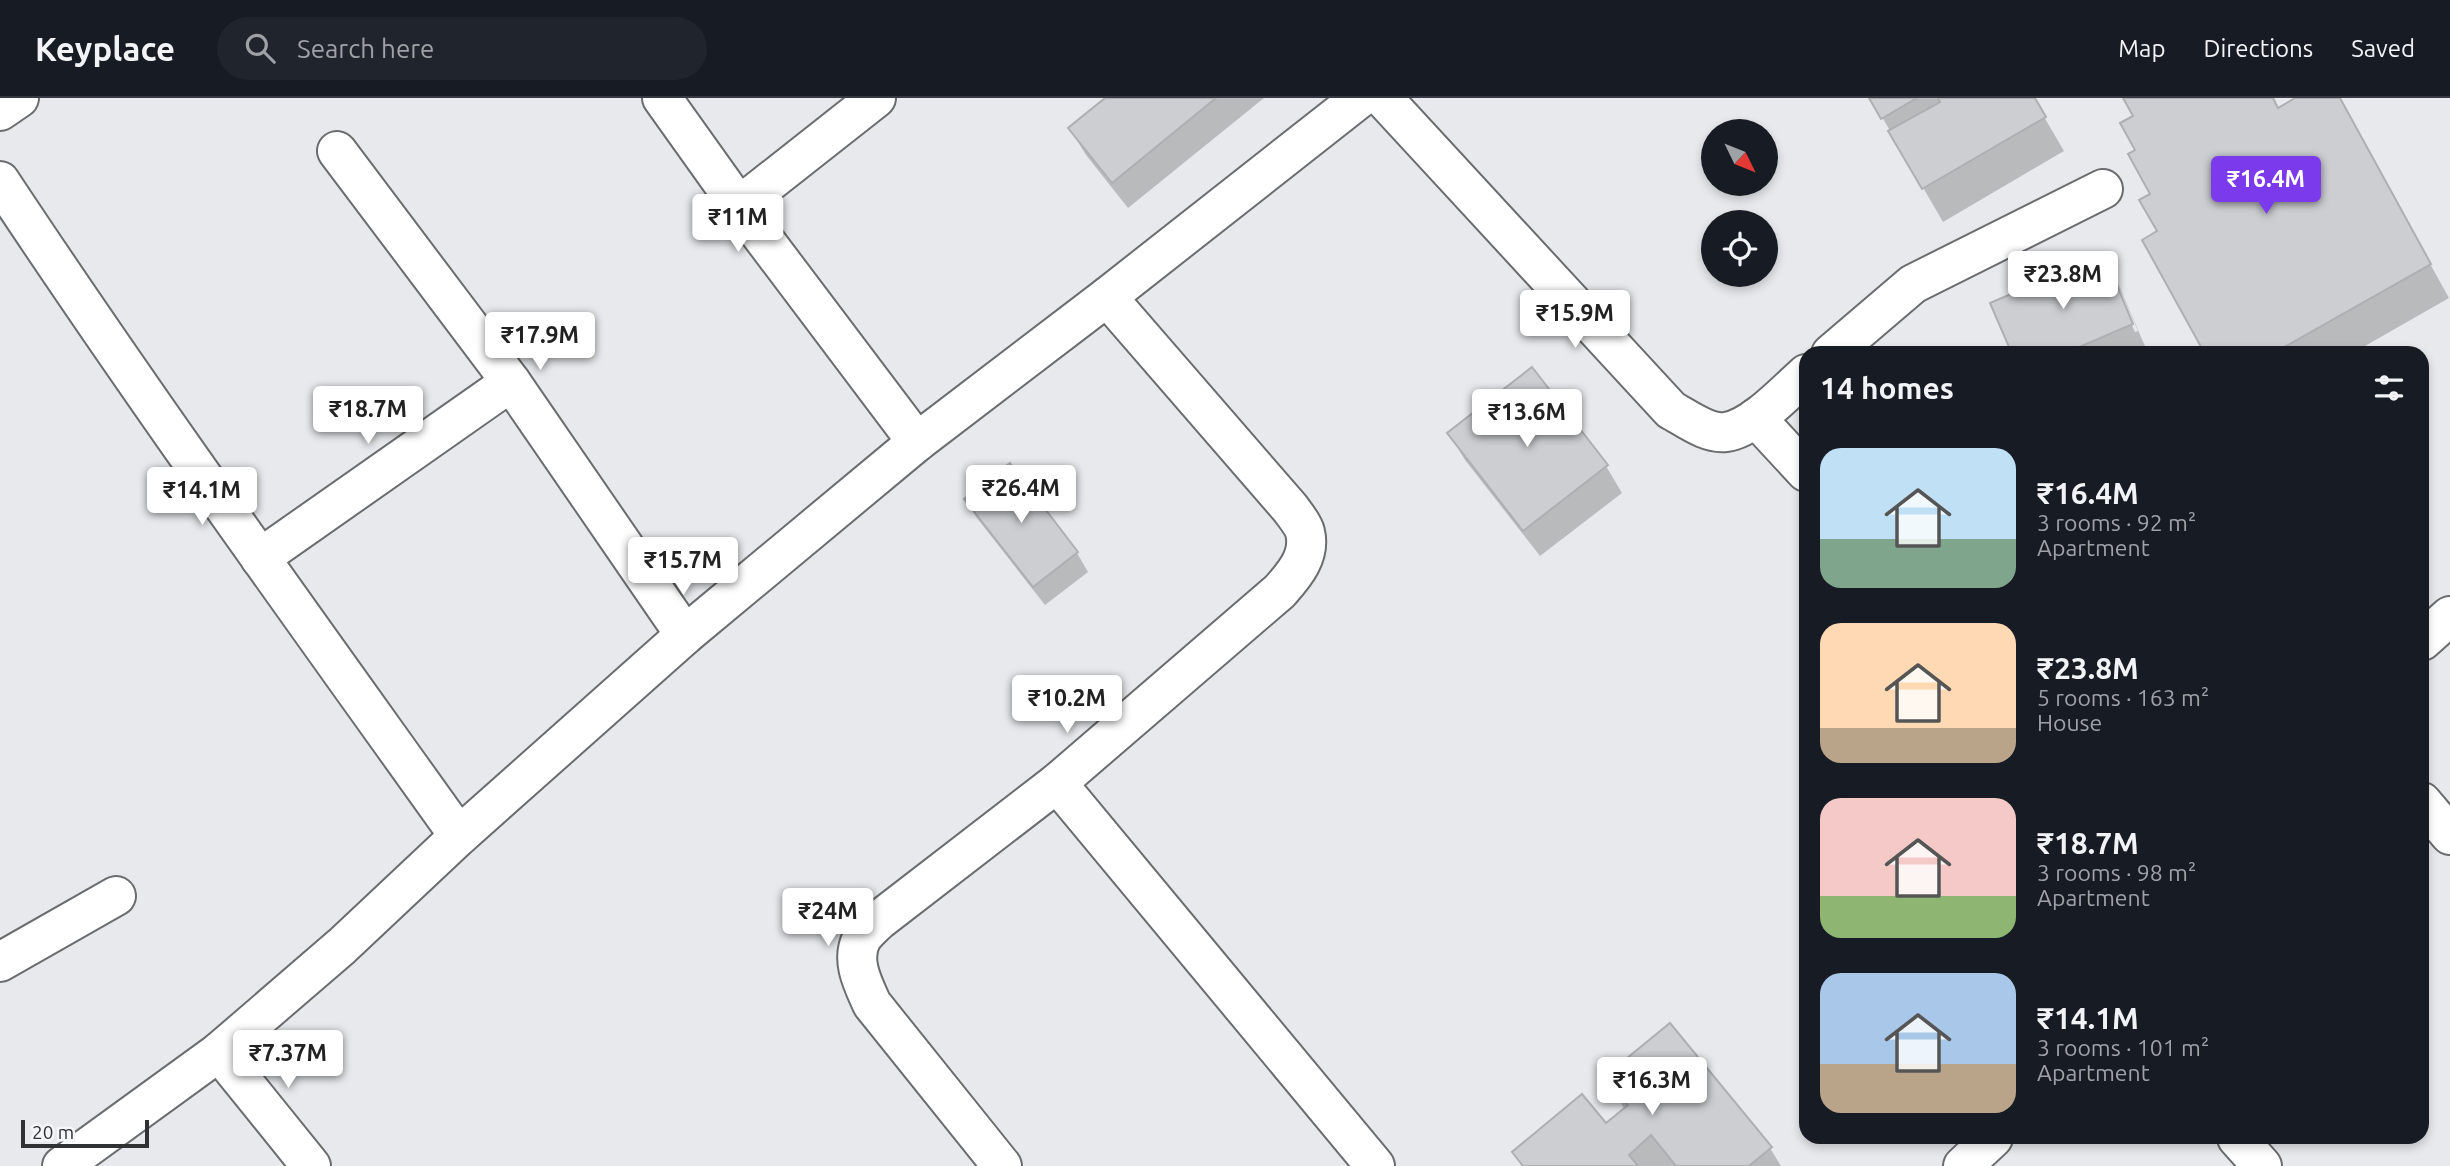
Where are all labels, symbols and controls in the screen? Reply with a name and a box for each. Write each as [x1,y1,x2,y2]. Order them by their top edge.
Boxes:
search box [217,17,707,80]
icon: search [241,29,279,67]
text: Keyplace [35,30,175,67]
text: Search here [297,34,434,63]
text: Map [2118,35,2165,62]
text: Directions [2203,35,2313,62]
text: Saved [2351,35,2415,62]
north arrow [1701,119,1778,196]
map controls [1701,119,1778,287]
pin: ₹16.4M [2209,156,2323,216]
text: ₹16.4M [2227,166,2305,191]
pin: ₹11M [697,194,779,254]
text: ₹11M [708,204,768,229]
button: locate [1701,210,1778,287]
pin: ₹23.8M [2006,252,2120,311]
text: ₹23.8M [2024,261,2102,286]
pin: ₹15.9M [1518,290,1632,350]
text: ₹15.9M [1536,300,1614,325]
pin: ₹17.9M [483,313,597,372]
text: ₹17.9M [501,322,579,347]
icon: filters [2370,369,2408,407]
text: 14 homes [1820,371,1954,405]
pin: ₹18.7M [311,386,425,446]
pin: ₹13.6M [1470,390,1584,449]
text: ₹18.7M [329,396,407,421]
text: ₹13.6M [1488,399,1566,424]
pin: ₹26.4M [964,466,1078,525]
pin: ₹14.1M [145,468,259,527]
text: ₹26.4M [982,475,1060,500]
icon: home [1876,476,1960,560]
text: ₹16.4M [2037,476,2139,510]
text: ₹14.1M [163,477,241,502]
text: 3 rooms · 92 m² [2037,510,2196,535]
text: Apartment [2037,535,2150,560]
pin: ₹15.7M [626,538,740,597]
text: ₹15.7M [644,547,722,572]
icon: home [1876,651,1960,735]
text: ₹23.8M [2037,651,2139,685]
pin: ₹10.2M [1010,676,1124,735]
text: ₹10.2M [1028,685,1106,710]
text: 5 rooms · 163 m² [2037,685,2209,710]
text: House [2037,710,2102,735]
icon: home [1876,826,1960,910]
text: ₹18.7M [2037,826,2139,860]
text: 3 rooms · 98 m² [2037,860,2196,885]
text: Apartment [2037,885,2150,910]
pin: ₹24M [787,888,869,948]
text: ₹24M [798,898,858,923]
icon: home [1876,1001,1960,1085]
text: ₹14.1M [2037,1001,2139,1035]
pin: ₹7.37M [231,1030,345,1090]
text: 3 rooms · 101 m² [2037,1035,2209,1060]
text: ₹7.37M [249,1040,327,1065]
pin: ₹16.3M [1595,1058,1709,1117]
text: Apartment [2037,1060,2150,1085]
text: ₹16.3M [1613,1067,1691,1092]
scale bar [21,1117,149,1149]
text: 20 m [32,1121,74,1143]

